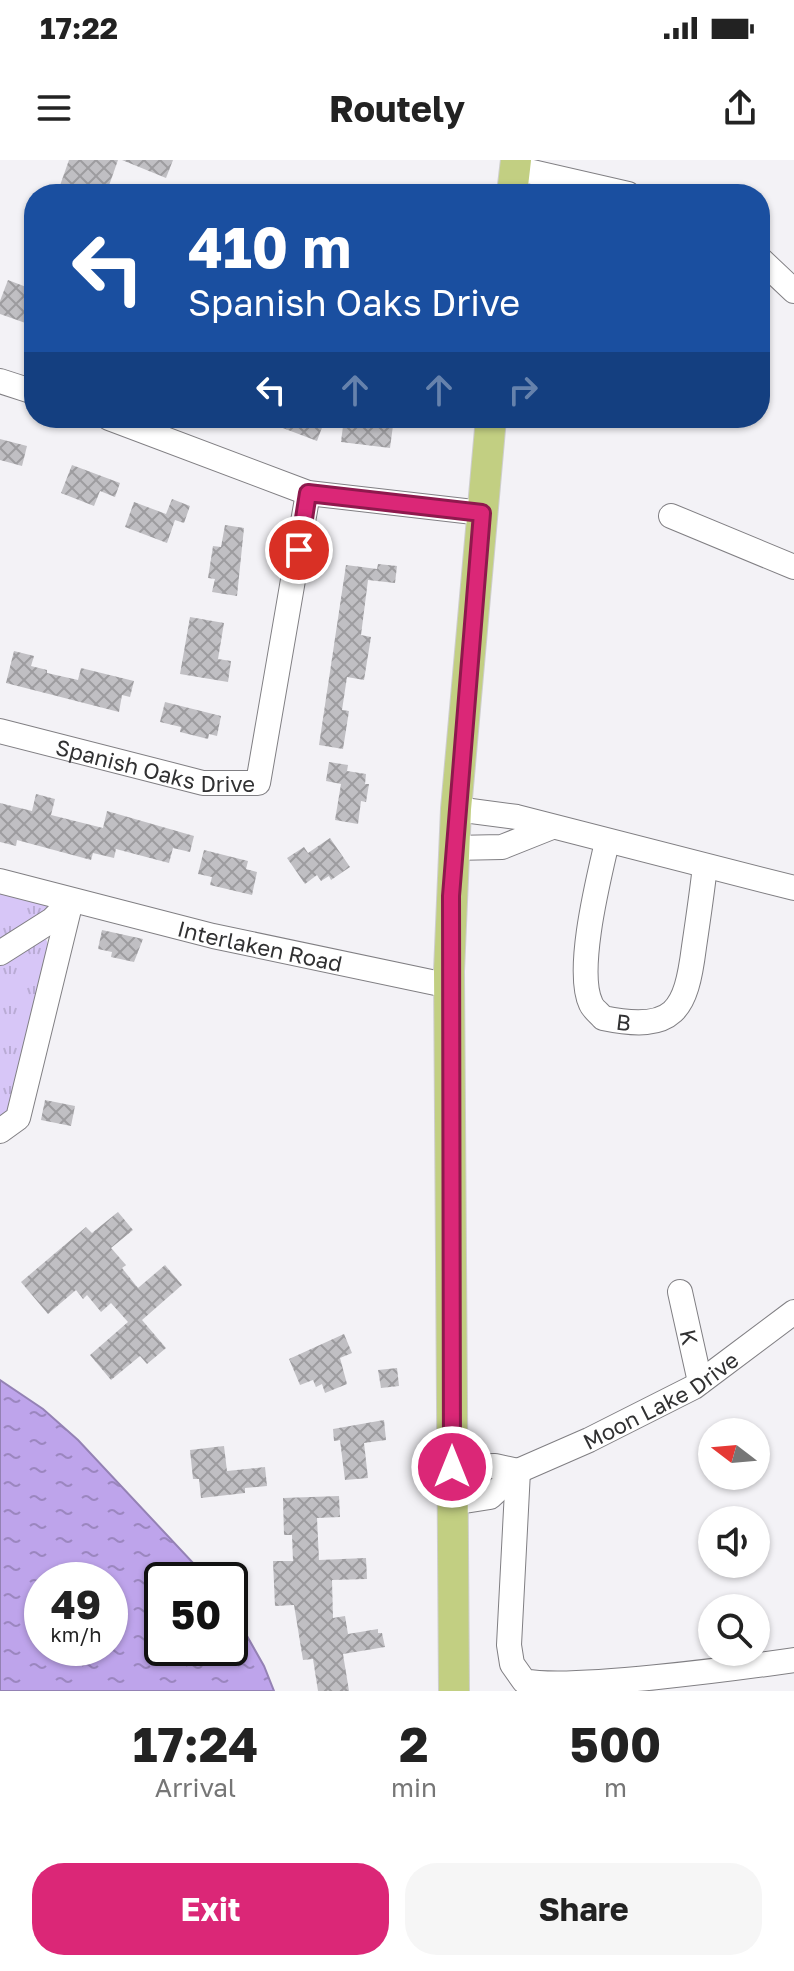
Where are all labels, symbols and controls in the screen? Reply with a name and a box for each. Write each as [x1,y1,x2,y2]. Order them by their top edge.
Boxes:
text: 17:22 [40,10,118,46]
icon: menu [32,86,76,130]
icon: share [718,86,762,130]
text: Routely [329,87,465,130]
text: 410 m [188,213,351,280]
icon: left [56,216,160,320]
text: Spanish Oaks Drive [188,281,520,324]
icon: left [249,368,293,412]
icon: ahead [333,368,377,412]
icon: ahead [417,368,461,412]
icon: right [501,368,545,412]
pin [265,516,333,584]
icon: arrive [277,528,321,572]
street label: Spanish Oaks Drive [53,732,255,797]
street label: Interlaken Road [175,914,345,976]
street label: B [615,1007,633,1036]
street label: K [675,1327,705,1347]
street label: Moon Lake Drive [578,1345,743,1454]
north arrow [698,1418,770,1490]
map controls [698,1418,770,1666]
position arrow [410,1425,494,1509]
button: sound [698,1506,770,1578]
speed limit sign: 50 [144,1562,248,1666]
text: 49 [51,1580,101,1628]
button: search [698,1594,770,1666]
text: km/h [51,1622,101,1646]
text: 17:24 [133,1715,258,1773]
text: 2 [399,1715,429,1773]
text: 500 [570,1715,661,1773]
text: Arrival [155,1772,236,1803]
text: min [391,1772,437,1803]
text: m [604,1772,627,1803]
button: Exit [32,1863,389,1955]
button: Share [405,1863,762,1955]

